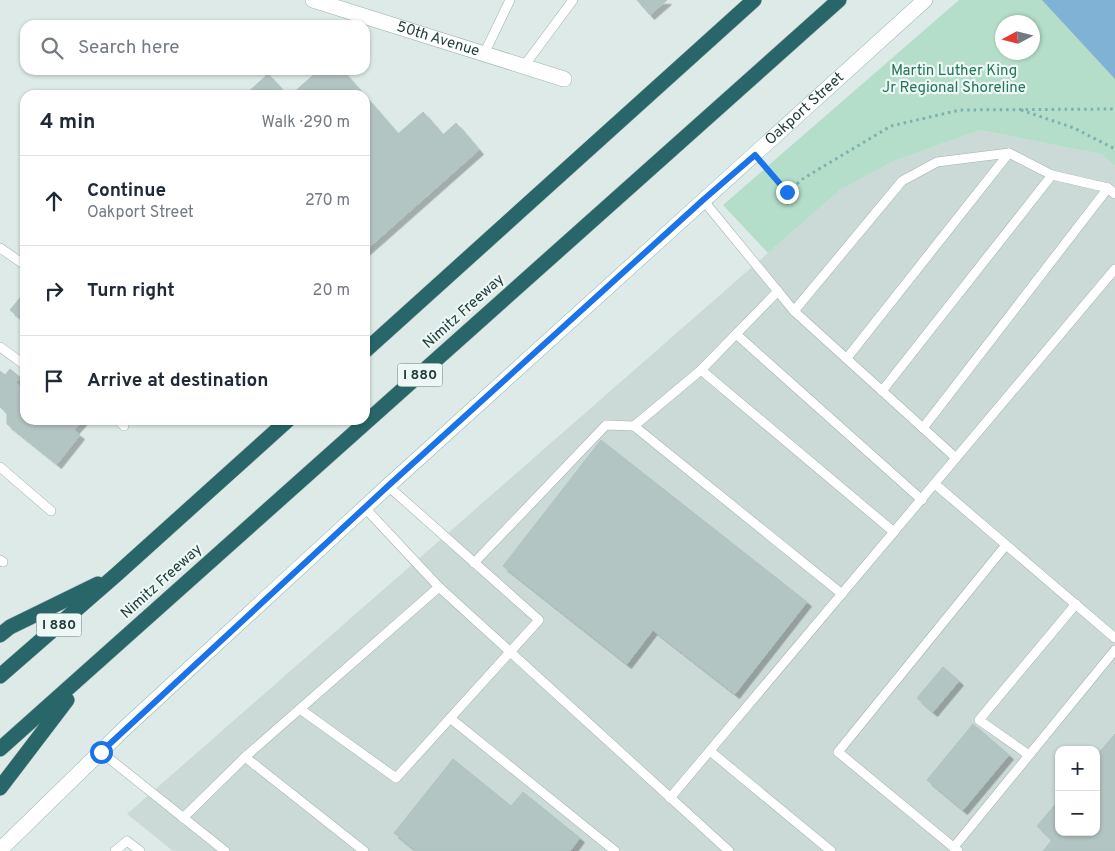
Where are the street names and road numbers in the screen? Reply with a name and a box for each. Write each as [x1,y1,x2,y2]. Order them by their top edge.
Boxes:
street label: 50th Avenue [394,17,482,61]
street label: Oakport Street [761,68,848,150]
street label: Nimitz Freeway [419,270,509,354]
road number: I 880 [398,364,442,386]
street label: Nimitz Freeway [117,540,207,624]
road number: I 880 [36,614,82,636]

